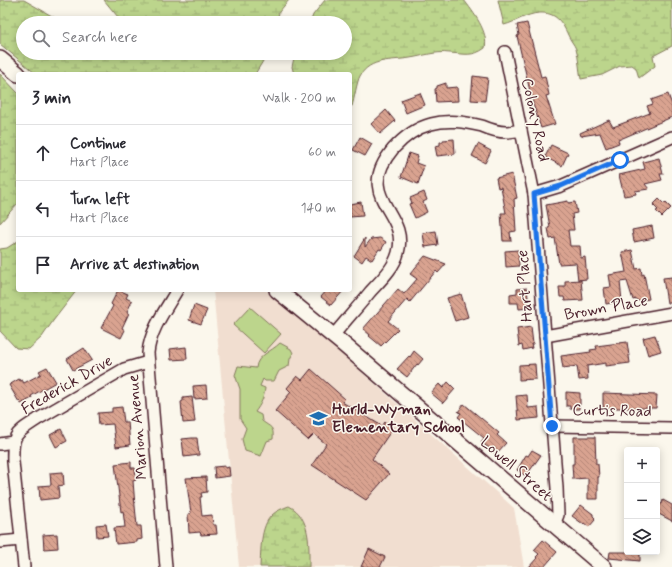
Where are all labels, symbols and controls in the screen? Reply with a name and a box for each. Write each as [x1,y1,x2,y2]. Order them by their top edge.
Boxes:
search box [16,16,352,60]
icon: search [30,27,52,49]
text: Search here [62,28,138,48]
street label: Colony Road [516,76,554,164]
text: 3 min [32,87,71,109]
text: Walk · 200 m [262,90,336,107]
text: Continue [70,134,126,154]
icon: ahead [32,142,54,164]
text: 60 m [308,144,336,161]
route start [611,151,629,169]
text: Hart Place [70,154,129,171]
text: Turn left [70,190,130,210]
icon: left [32,198,54,220]
text: 140 m [301,200,336,217]
text: Hart Place [70,210,129,227]
street label: Hart Place [512,249,538,323]
icon: arrive [32,254,54,276]
text: Arrive at destination [70,255,199,275]
street label: Brown Place [563,290,649,326]
street label: Frederick Drive [17,350,117,420]
street label: Marion Avenue [123,373,153,481]
place label: Hurld-Wyman Elementary School [332,399,465,438]
street label: Curtis Road [572,400,652,422]
school or university icon: Hurld-Wyman Elementary School [309,408,329,428]
route end [543,417,561,435]
street label: Lowell Street [476,432,556,506]
map controls [624,447,660,555]
button: + [624,447,660,483]
button: − [624,483,660,519]
button: layers [624,519,660,555]

